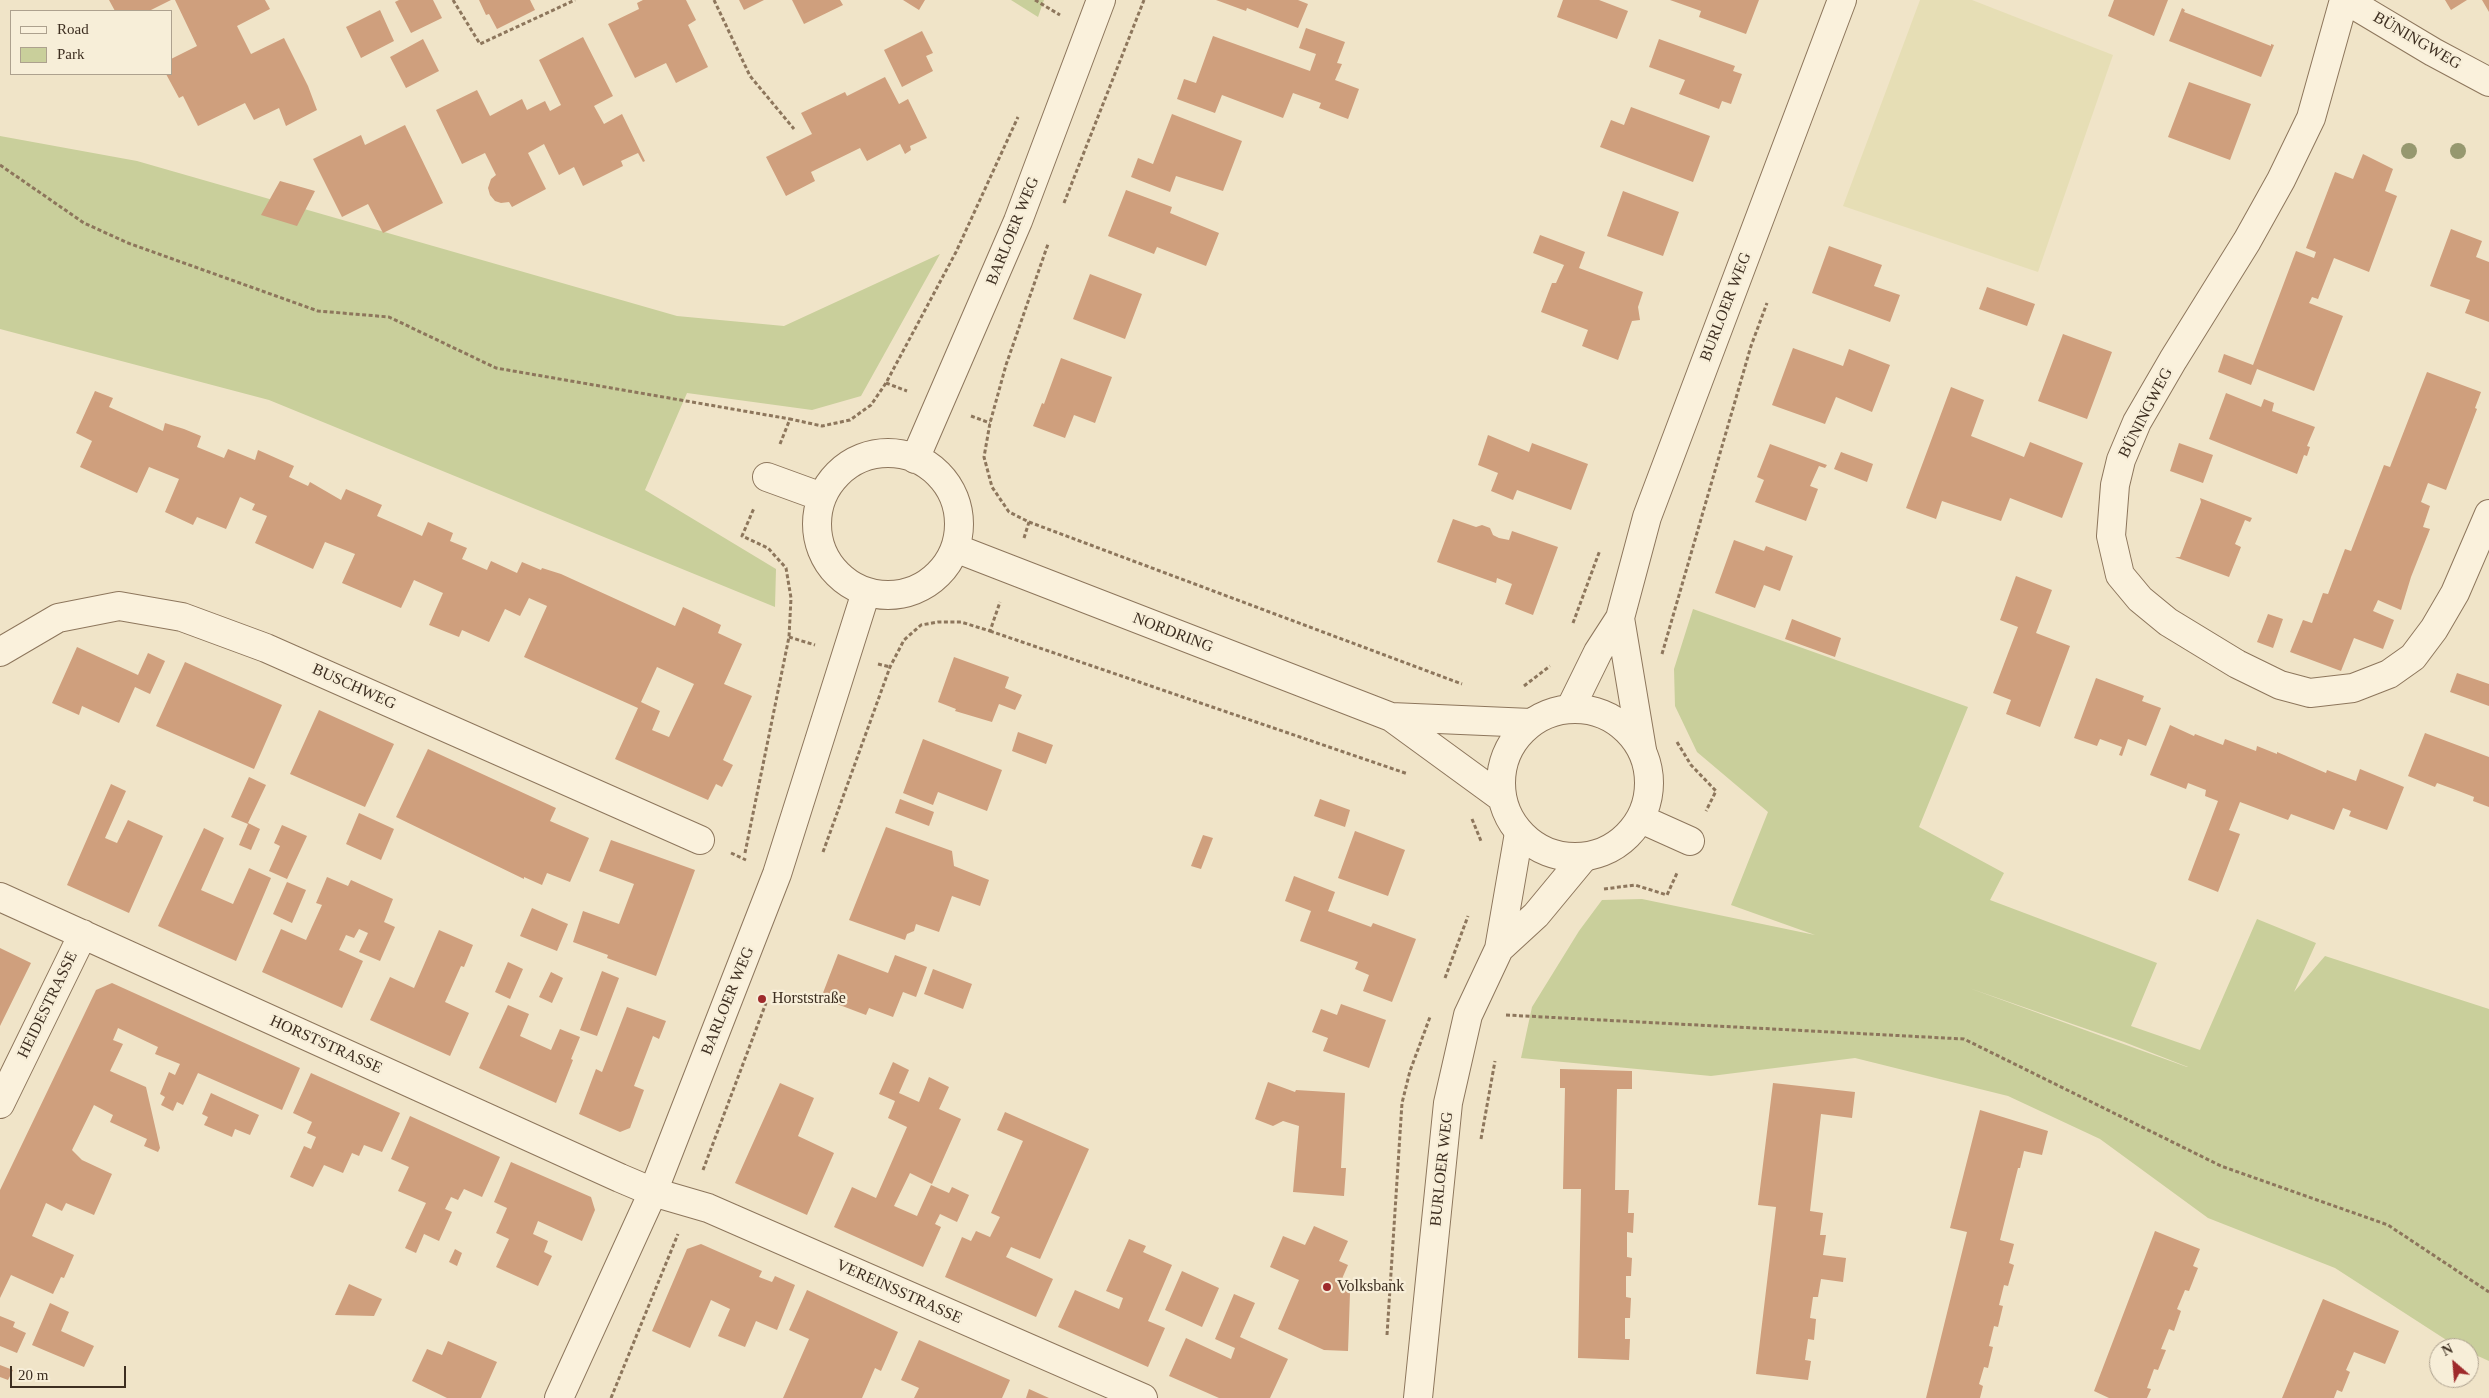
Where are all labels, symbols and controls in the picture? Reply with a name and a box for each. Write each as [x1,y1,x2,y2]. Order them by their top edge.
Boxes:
street label: BÜNINGWEG [2369,8,2465,74]
legend [10,10,172,75]
text: Road [57,21,89,37]
text: Park [57,46,85,62]
street label: BARLOER WEG [983,174,1043,288]
street label: BURLOER WEG [1696,250,1756,364]
street label: BÜNINGWEG [2115,365,2177,461]
street label: NORDRING [1130,609,1216,657]
street label: BUSCHWEG [309,660,399,714]
street label: BARLOER WEG [698,944,758,1058]
street label: HEIDESTRASSE [14,948,82,1062]
place label: Horststraße [772,989,846,1009]
marker: Horststraße [756,993,768,1005]
street label: HORSTSTRASSE [267,1012,385,1078]
street label: BURLOER WEG [1426,1111,1458,1227]
street label: VEREINSSTRASSE [833,1256,965,1328]
place label: Volksbank [1337,1277,1404,1297]
marker: Volksbank [1321,1281,1333,1293]
north arrow [2429,1338,2479,1388]
text: N [2440,1341,2455,1359]
scale bar [12,1356,129,1388]
text: 20 m [18,1367,48,1383]

